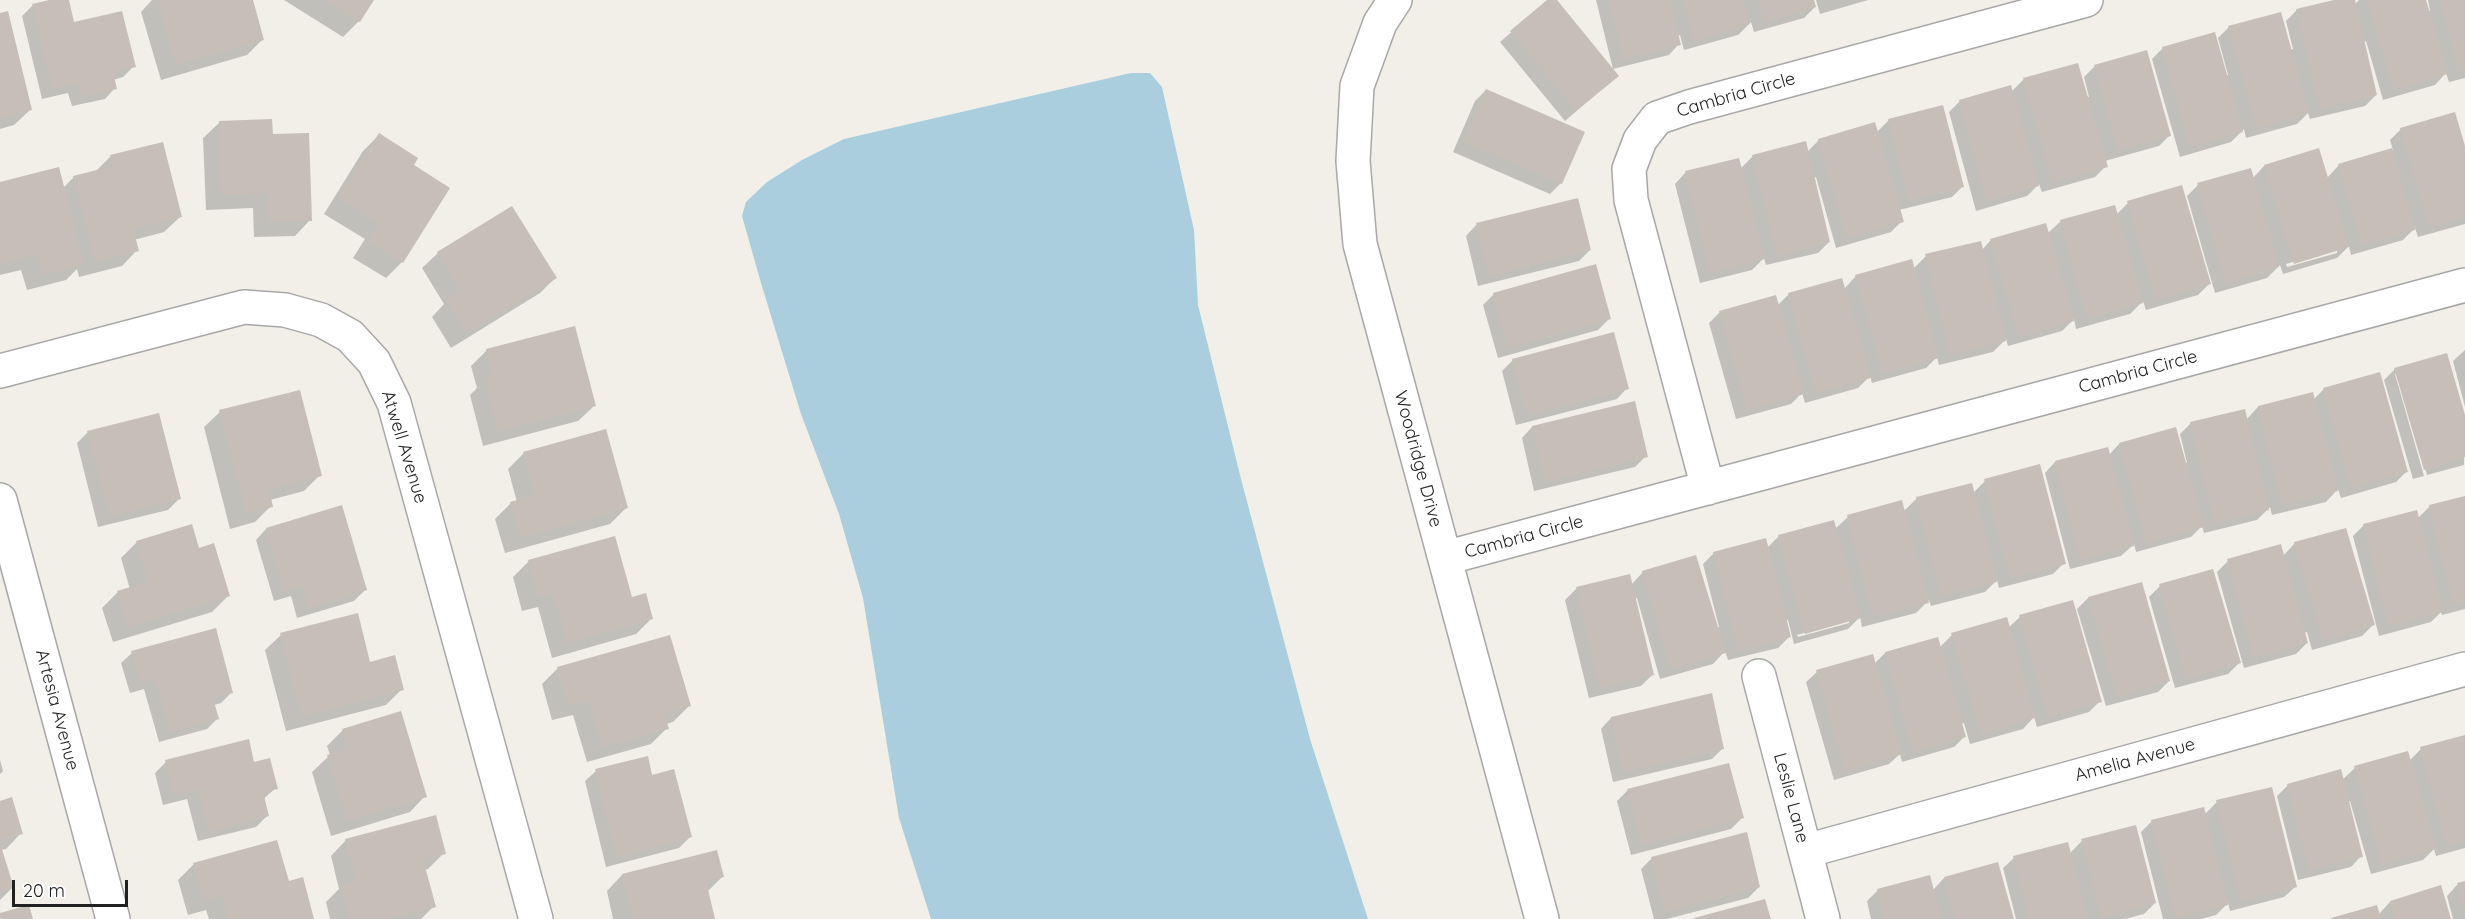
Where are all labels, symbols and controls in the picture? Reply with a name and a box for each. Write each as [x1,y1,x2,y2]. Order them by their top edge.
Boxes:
street label: Cambria Circle [1674,68,1798,122]
street label: Cambria Circle [2076,346,2200,398]
street label: Atwell Avenue [377,388,431,506]
street label: Woodridge Drive [1389,388,1447,530]
street label: Cambria Circle [1462,511,1586,563]
street label: Artesia Avenue [30,647,84,773]
street label: Amelia Avenue [2073,734,2197,786]
street label: Leslie Lane [1769,751,1813,845]
scale bar [15,868,130,906]
text: 20 m [23,879,65,902]

